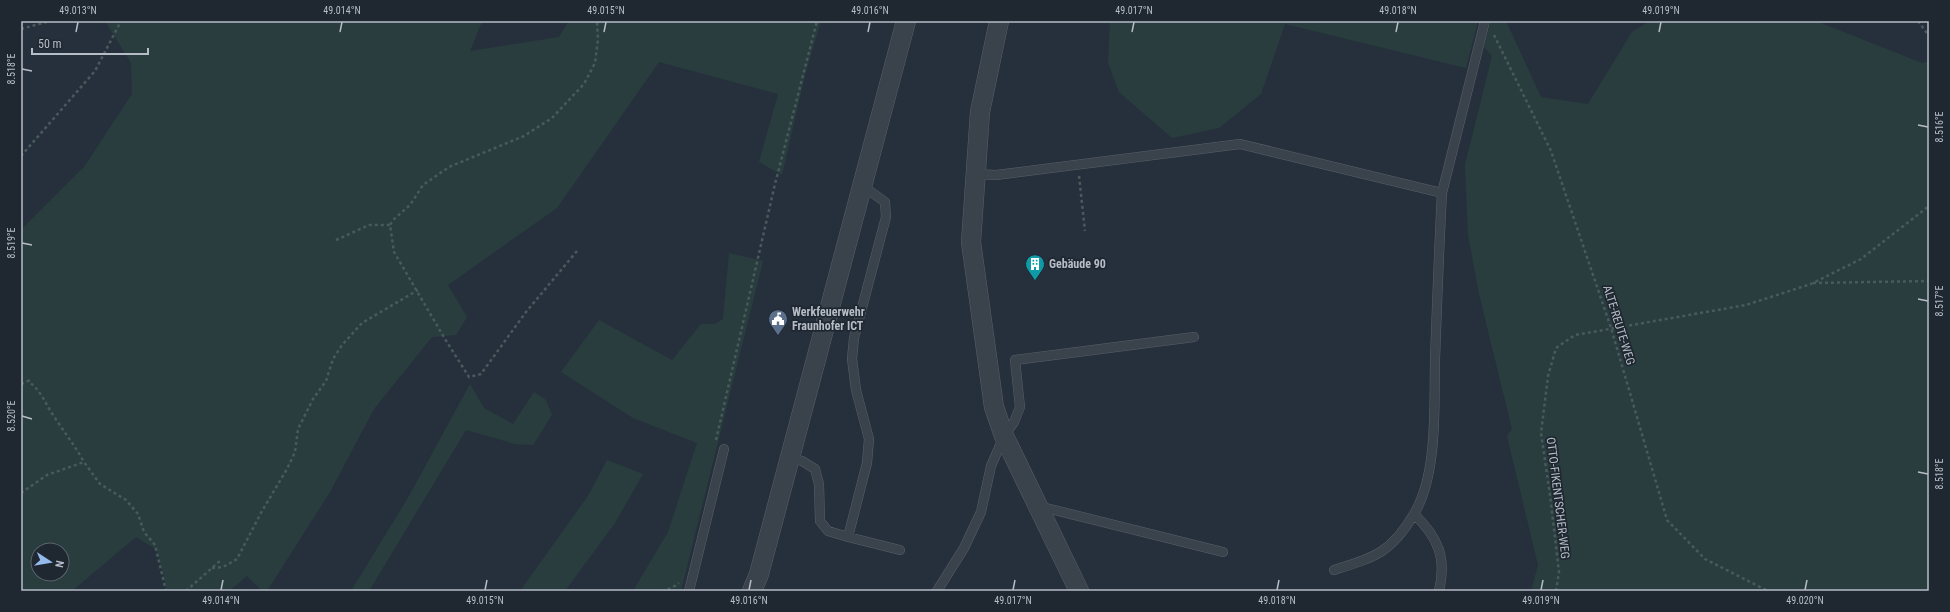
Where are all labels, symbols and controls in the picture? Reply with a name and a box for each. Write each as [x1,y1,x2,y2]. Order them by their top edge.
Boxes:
text: 49.013°N [59,5,97,16]
text: 49.014°N [323,5,361,16]
text: 49.015°N [587,5,625,16]
text: 49.016°N [851,5,889,16]
text: 49.017°N [1115,5,1153,16]
text: 49.018°N [1379,5,1417,16]
text: 49.019°N [1642,5,1680,16]
scale bar [32,30,148,56]
text: 50 m [38,37,62,51]
text: 8.518°E [6,53,17,85]
text: 8.516°E [1934,111,1945,143]
text: 8.519°E [6,227,17,259]
building icon: Gebäude 90 [1024,253,1046,281]
place label: Gebäude 90 [1049,257,1106,271]
street label: ALTE-REUTE-WEG [1600,283,1638,367]
text: 8.517°E [1934,285,1945,317]
place label: Werkfeuerwehr Fraunhofer ICT [792,305,865,333]
public building icon: Werkfeuerwehr Fraunhofer ICT [767,308,789,336]
text: 8.520°E [6,400,17,432]
street label: OTTO-FIKENTSCHER-WEG [1544,436,1572,560]
text: 8.518°E [1934,458,1945,490]
north arrow [30,542,70,582]
text: N [52,559,66,569]
text: 49.014°N [202,595,240,606]
text: 49.015°N [466,595,504,606]
text: 49.016°N [730,595,768,606]
text: 49.017°N [994,595,1032,606]
text: 49.018°N [1258,595,1296,606]
text: 49.019°N [1522,595,1560,606]
text: 49.020°N [1786,595,1824,606]

